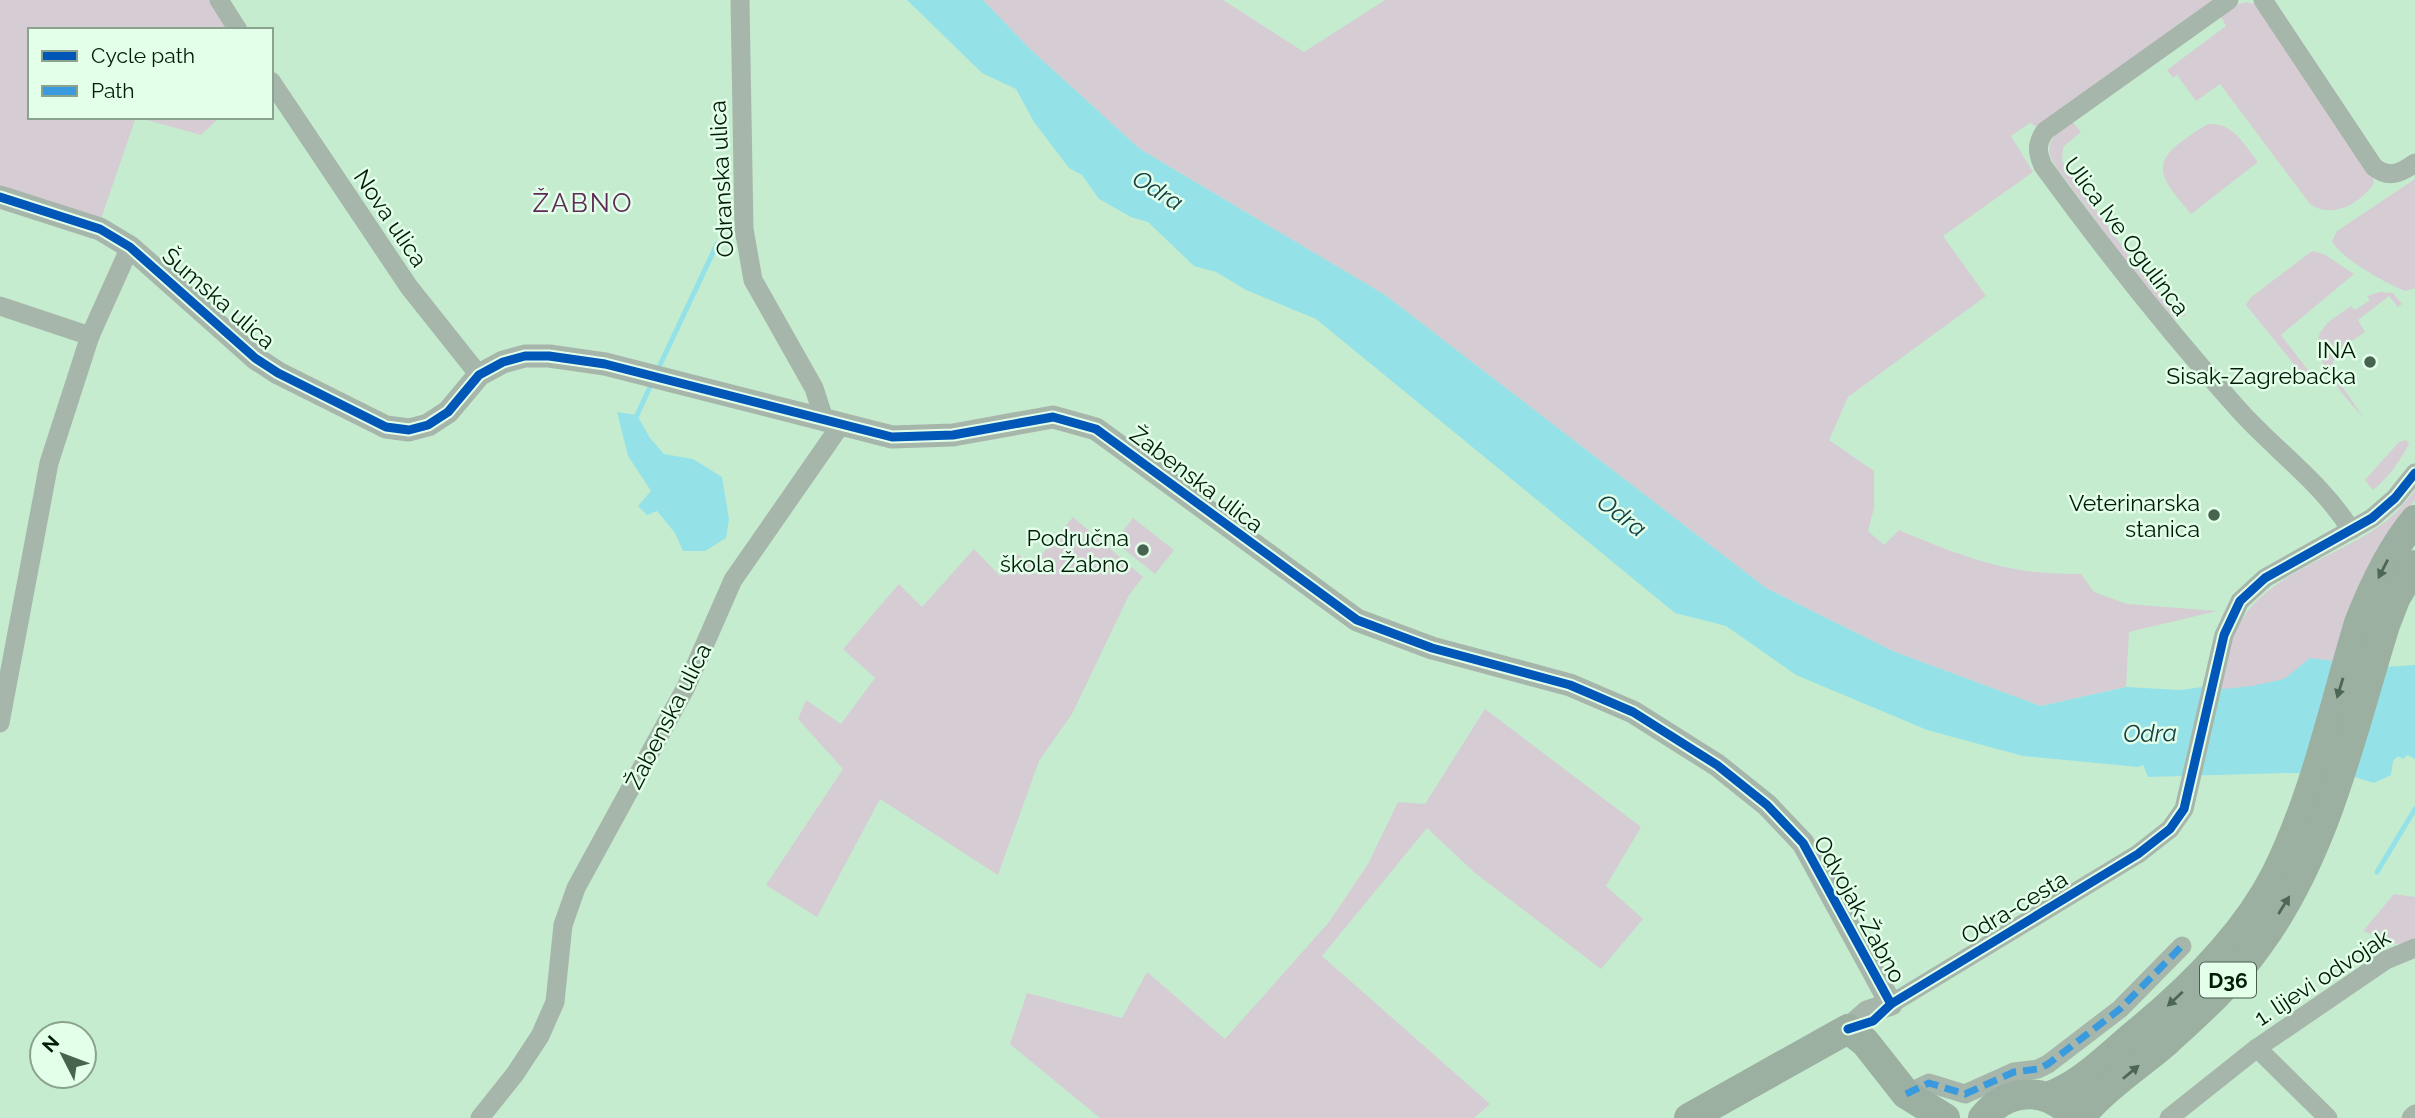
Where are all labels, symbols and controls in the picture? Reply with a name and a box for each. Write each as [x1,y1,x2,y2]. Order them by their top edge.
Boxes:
legend [28,28,273,119]
text: Cycle path [91,43,195,68]
text: Path [91,78,135,103]
street label: Odranska ulica [703,100,739,258]
street label: Ulica Ive Ogulinca [2059,151,2195,321]
water label: Odra [1127,163,1189,217]
street label: Nova ulica [349,164,433,272]
district label: ŽABNO [533,187,633,218]
street label: Šumska ulica [157,242,281,354]
place label: INA Sisak-Zagrebačka [2166,336,2356,389]
marker: INA Sisak-Zagrebačka [2362,354,2378,370]
street label: Žabenska ulica [1125,420,1269,538]
water label: Odra [1592,487,1652,543]
place label: Veterinarska stanica [2069,489,2200,542]
marker: Veterinarska stanica [2206,507,2222,523]
place label: Područna škola Žabno [1000,524,1129,577]
marker: Područna škola Žabno [1135,542,1151,558]
one-way arrow [2378,559,2389,579]
street label: Žabenska ulica [620,639,716,793]
one-way arrow [2334,678,2344,699]
water label: Odra [2123,718,2177,748]
street label: Odvojak-Žabno [1808,831,1912,987]
street label: Odra-cesta [1956,865,2072,949]
one-way arrow [2277,895,2290,915]
street label: 1. lijevi odvojak [2249,923,2395,1031]
road number: D36 [2200,962,2256,998]
one-way arrow [2166,991,2184,1007]
north arrow [28,1020,98,1090]
text: N [37,1031,63,1056]
one-way arrow [2122,1064,2140,1079]

